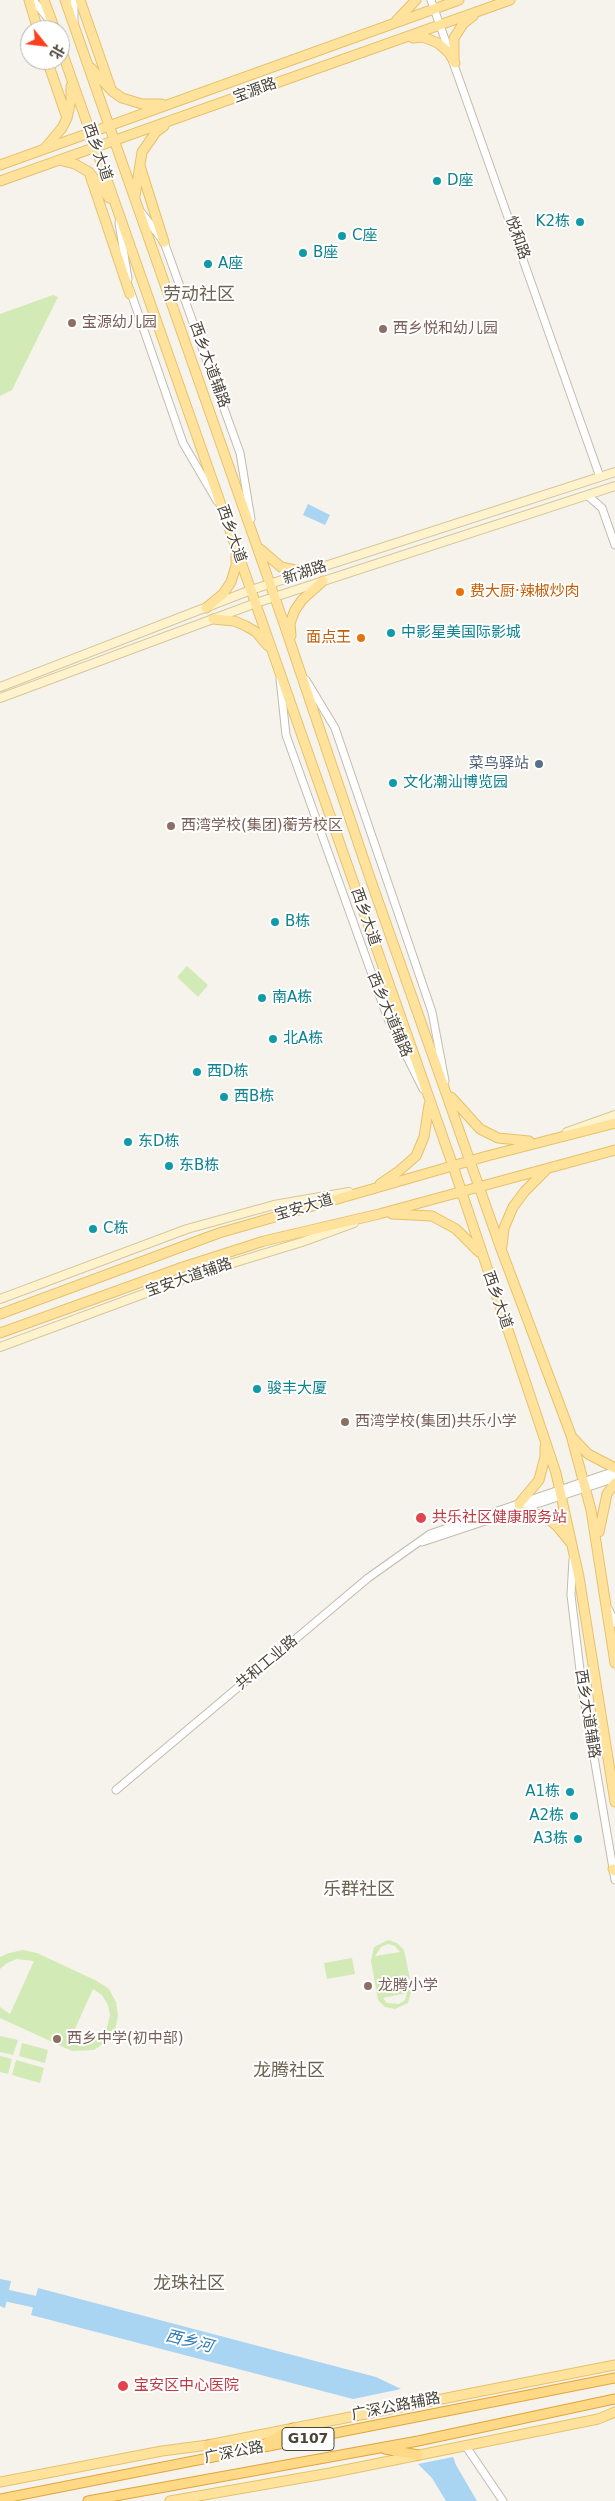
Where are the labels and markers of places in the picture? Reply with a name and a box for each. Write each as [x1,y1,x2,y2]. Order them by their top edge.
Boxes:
place label: D座 [447,172,474,190]
marker: D座 [431,175,443,187]
place label: K2栋 [536,213,570,231]
marker: K2栋 [574,216,586,228]
place label: C座 [352,227,377,245]
marker: C座 [336,230,348,242]
place label: B座 [313,244,338,262]
marker: B座 [297,247,309,259]
place label: A座 [218,255,243,273]
marker: A座 [202,258,214,270]
place label: 宝源幼儿园 [82,314,157,332]
marker: 宝源幼儿园 [66,317,78,329]
place label: 西乡悦和幼儿园 [393,320,498,338]
marker: 西乡悦和幼儿园 [377,323,389,335]
place label: 费大厨·辣椒炒肉 [470,583,580,601]
marker: 费大厨·辣椒炒肉 [454,586,466,598]
place label: 中影星美国际影城 [401,624,521,642]
marker: 中影星美国际影城 [385,627,397,639]
place label: 面点王 [306,629,351,647]
marker: 面点王 [355,632,367,644]
place label: 菜鸟驿站 [469,755,529,773]
marker: 菜鸟驿站 [533,758,545,770]
place label: 文化潮汕博览园 [403,774,508,792]
marker: 文化潮汕博览园 [387,777,399,789]
place label: 西湾学校(集团)蘅芳校区 [181,817,343,835]
marker: 西湾学校(集团)蘅芳校区 [165,820,177,832]
place label: B栋 [285,913,310,931]
marker: B栋 [269,916,281,928]
place label: 南A栋 [272,989,312,1007]
marker: 南A栋 [256,992,268,1004]
place label: 北A栋 [283,1030,323,1048]
marker: 北A栋 [267,1033,279,1045]
place label: 西D栋 [207,1063,249,1081]
marker: 西D栋 [191,1066,203,1078]
place label: 西B栋 [234,1088,274,1106]
marker: 西B栋 [218,1091,230,1103]
place label: 东D栋 [138,1133,180,1151]
marker: 东D栋 [122,1136,134,1148]
place label: 东B栋 [179,1157,219,1175]
marker: 东B栋 [163,1160,175,1172]
place label: C栋 [103,1220,128,1238]
marker: C栋 [87,1223,99,1235]
place label: 骏丰大厦 [267,1380,327,1398]
marker: 骏丰大厦 [251,1383,263,1395]
place label: 西湾学校(集团)共乐小学 [355,1413,517,1431]
marker: 西湾学校(集团)共乐小学 [339,1416,351,1428]
place label: 共乐社区健康服务站 [432,1509,567,1527]
marker: 共乐社区健康服务站 [414,1511,428,1525]
place label: A1栋 [525,1783,560,1801]
marker: A1栋 [564,1786,576,1798]
place label: A2栋 [529,1807,564,1825]
marker: A2栋 [568,1810,580,1822]
place label: A3栋 [533,1830,568,1848]
marker: A3栋 [572,1833,584,1845]
place label: 龙腾小学 [378,1977,438,1995]
marker: 龙腾小学 [362,1980,374,1992]
place label: 西乡中学(初中部) [67,2030,184,2048]
marker: 西乡中学(初中部) [51,2033,63,2045]
place label: 宝安区中心医院 [134,2377,239,2395]
marker: 宝安区中心医院 [116,2379,130,2393]

